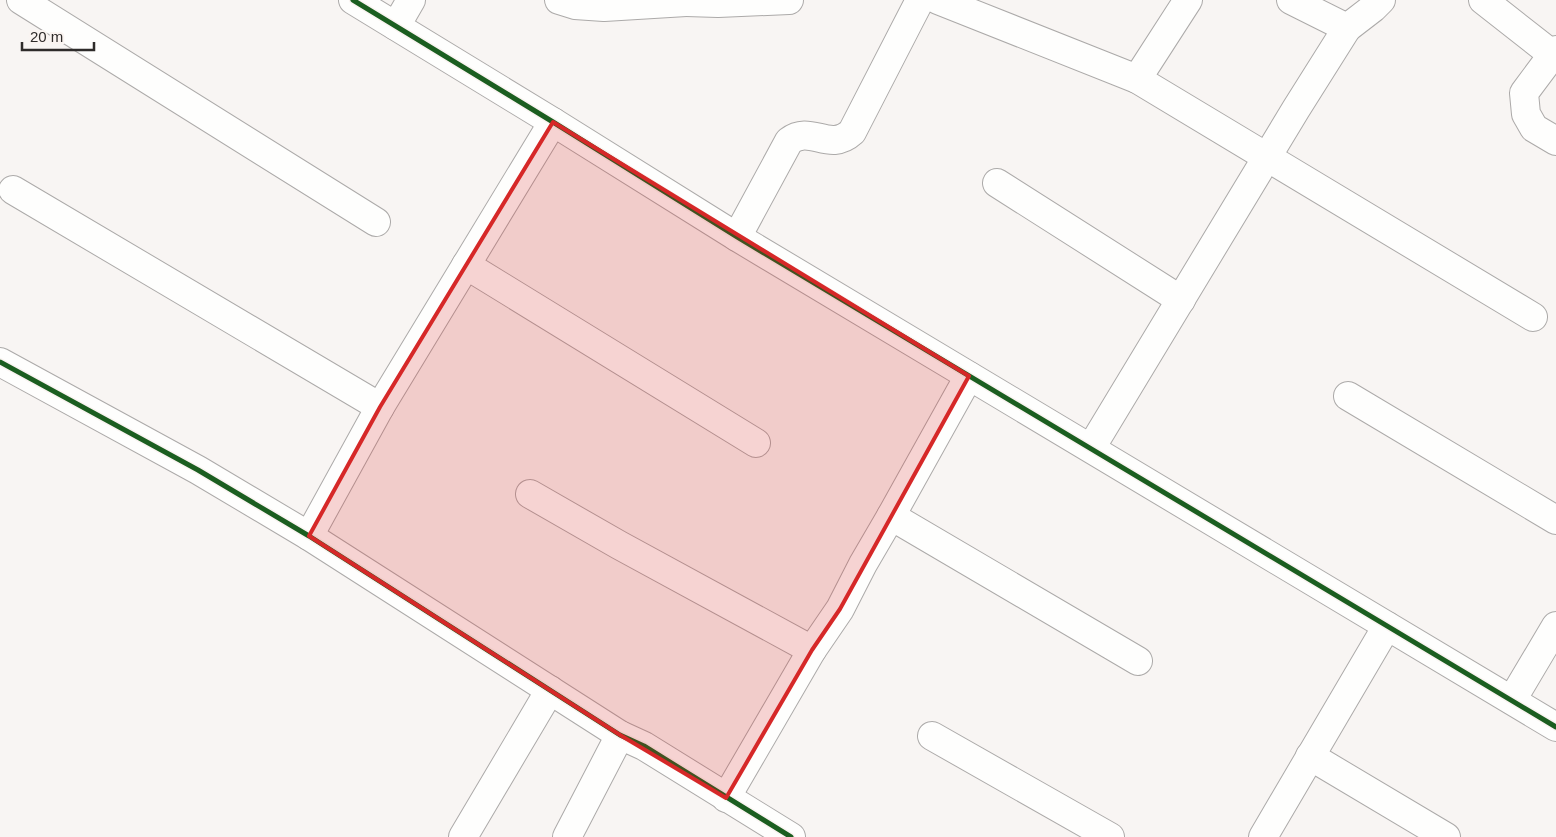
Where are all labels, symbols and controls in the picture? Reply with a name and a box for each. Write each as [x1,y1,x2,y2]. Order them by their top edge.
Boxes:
scale bar [22,20,95,52]
text: 20 m [30,28,63,45]

